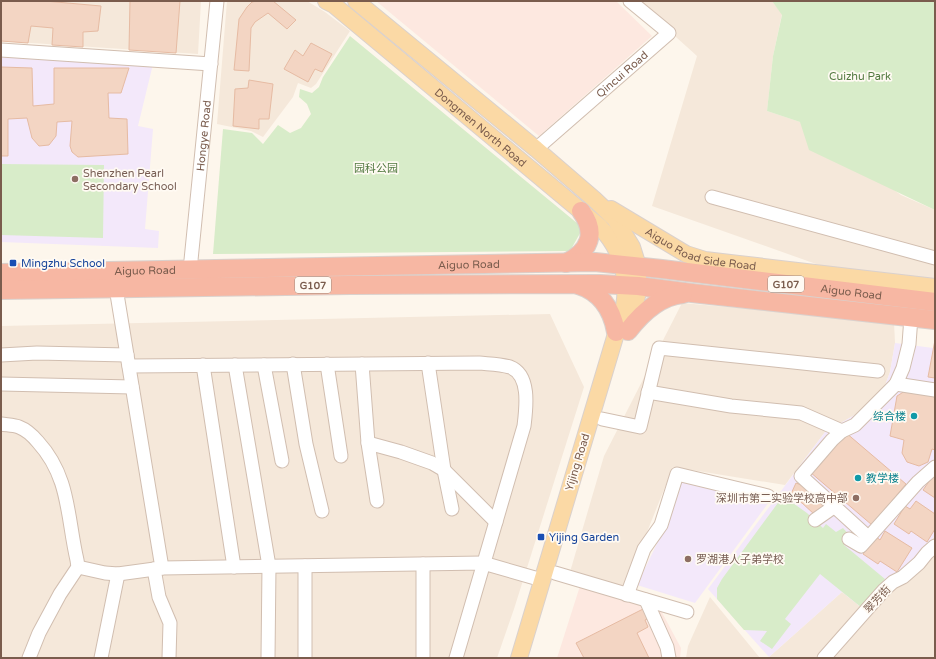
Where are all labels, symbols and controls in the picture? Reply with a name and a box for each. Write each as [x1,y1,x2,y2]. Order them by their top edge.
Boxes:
street label: Qincui Road [594,48,651,100]
park label: Cuizhu Park [829,70,891,83]
street label: Dongmen North Road [432,86,529,170]
street label: Hongye Road [194,100,214,172]
park label: 园科公园 [354,162,398,175]
place label: Shenzhen Pearl Secondary School [83,167,177,193]
marker: Shenzhen Pearl Secondary School [70,174,80,184]
street label: Aiguo Road Side Road [643,225,757,273]
place label: Mingzhu School [21,257,105,270]
marker: Mingzhu School [8,258,18,268]
street label: Aiguo Road [438,258,500,272]
street label: Aiguo Road [114,264,176,278]
road number: G107 [768,276,804,292]
road number: G107 [295,277,331,293]
street label: Aiguo Road [820,282,883,303]
place label: 综合楼 [873,410,906,423]
marker: 综合楼 [909,411,919,421]
street label: Yijing Road [563,432,592,492]
place label: 教学楼 [866,472,899,485]
marker: 教学楼 [853,473,863,483]
place label: 深圳市第二实验学校高中部 [716,492,848,505]
marker: 深圳市第二实验学校高中部 [851,493,861,503]
place label: Yijing Garden [549,531,619,544]
marker: Yijing Garden [536,532,546,542]
place label: 罗湖港人子弟学校 [696,553,784,566]
marker: 罗湖港人子弟学校 [683,554,693,564]
street label: 翠芳街 [861,583,893,616]

